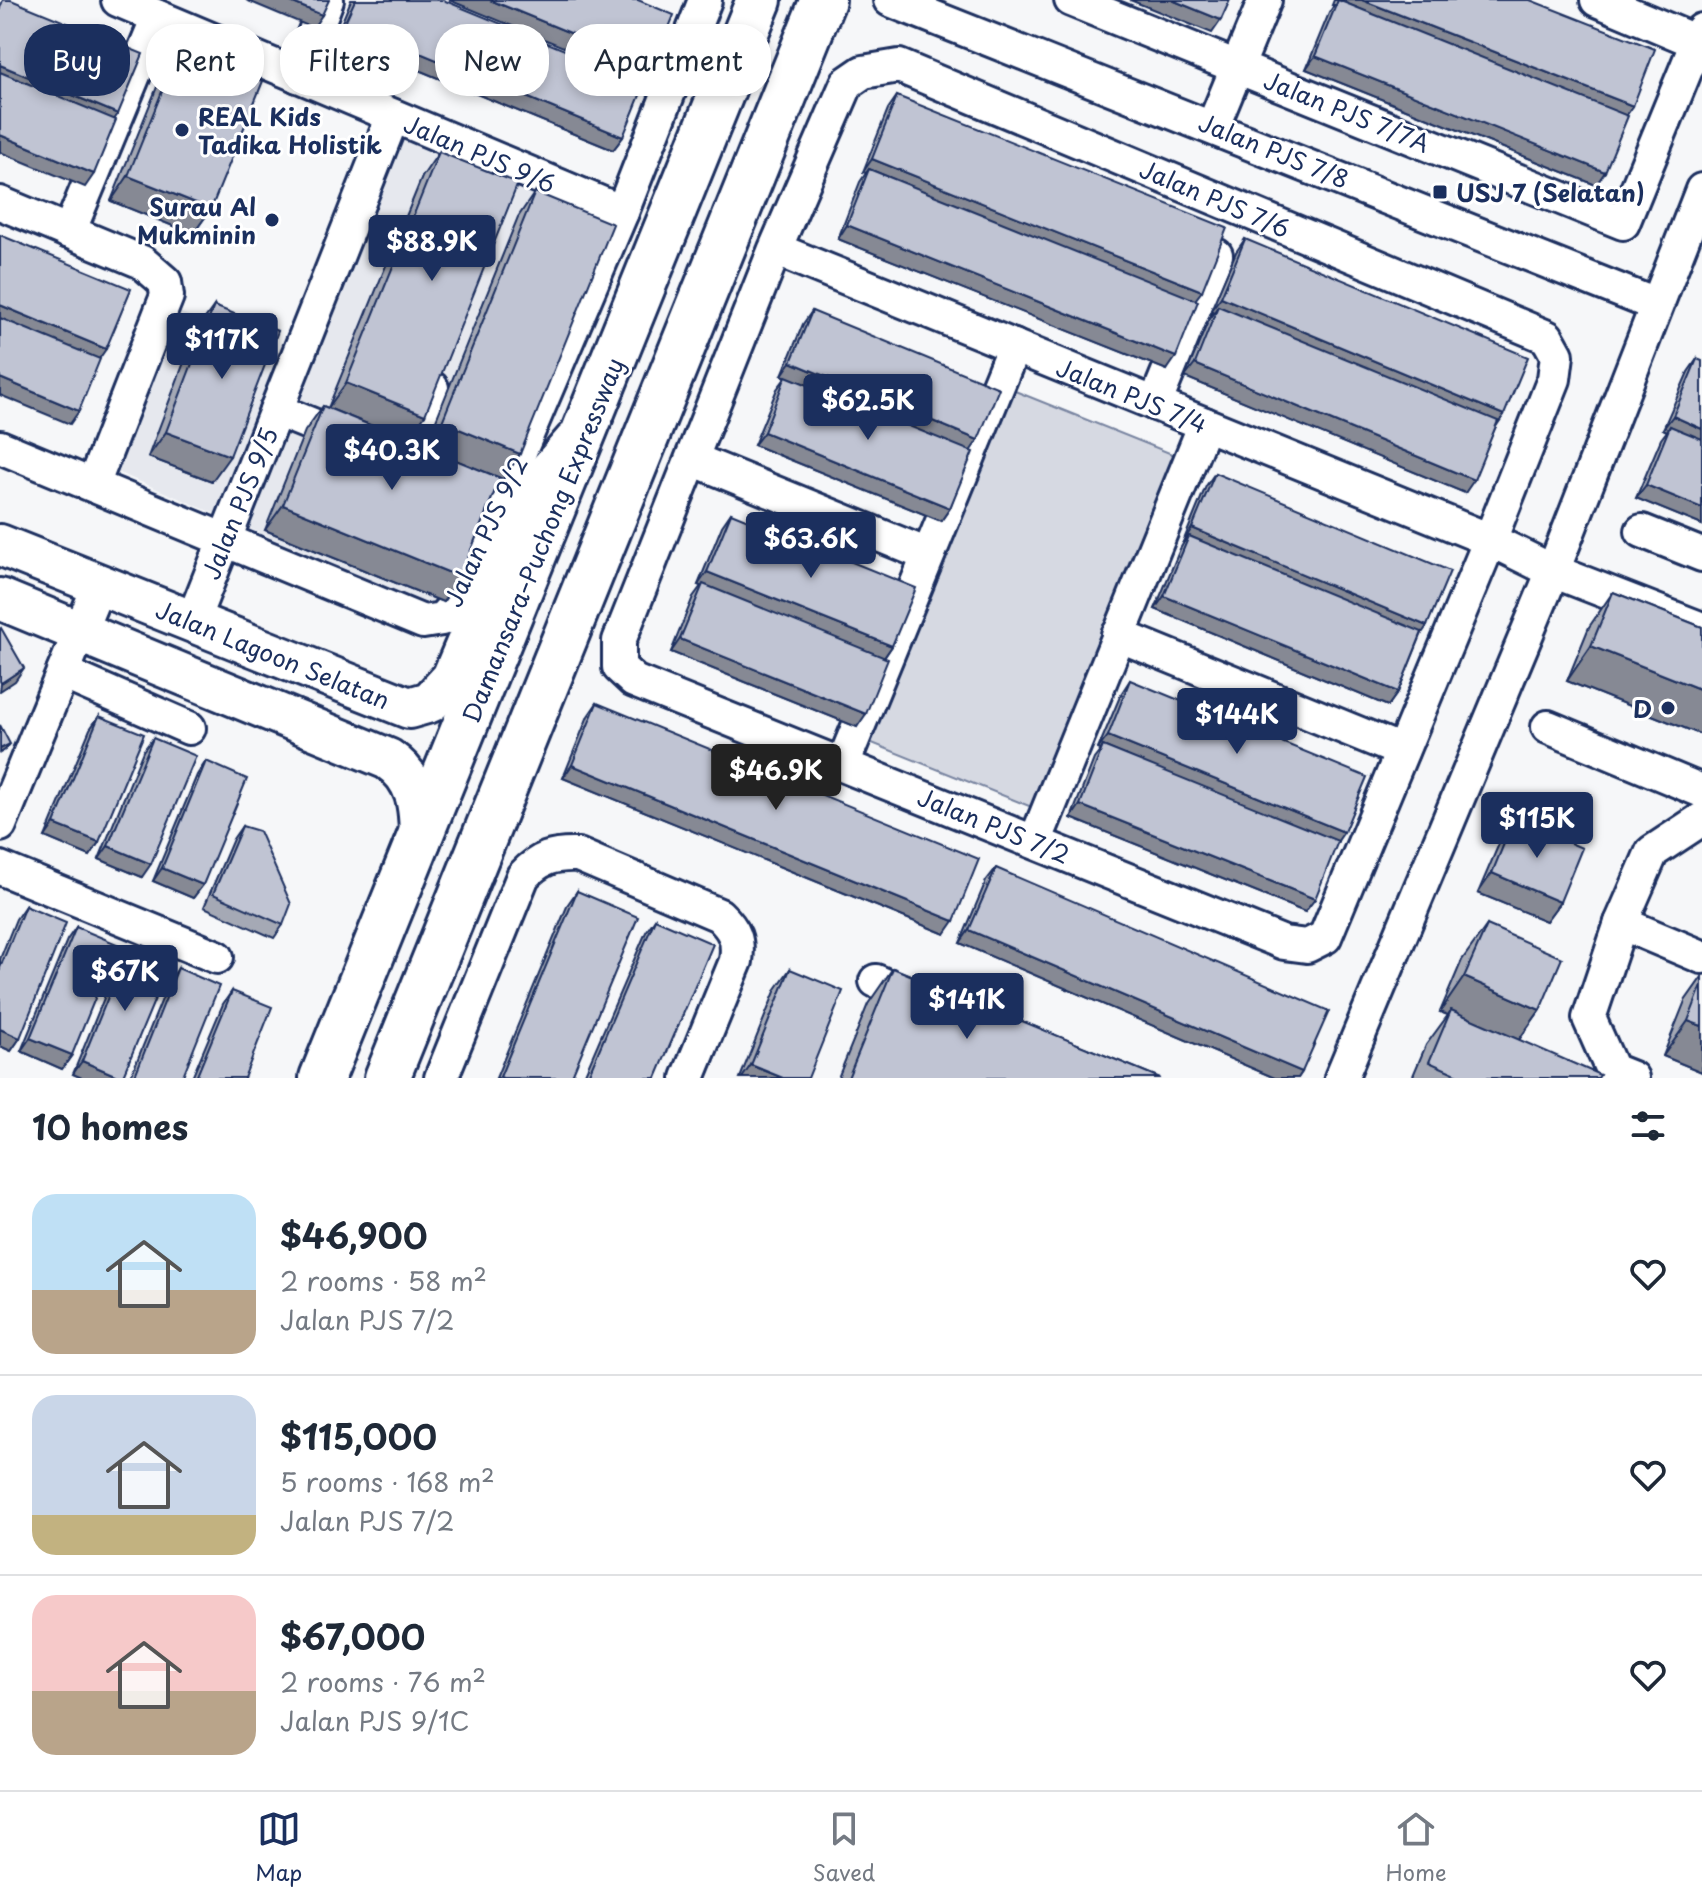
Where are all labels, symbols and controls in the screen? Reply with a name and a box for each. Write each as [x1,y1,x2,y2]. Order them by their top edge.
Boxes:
chip: Buy [24,24,130,96]
chip: Rent [146,24,264,96]
chip: Filters [280,24,419,96]
chip: New [435,24,549,96]
chip: Apartment [565,24,771,96]
street label: Jalan PJS 7/7A [1259,61,1435,161]
place label: REAL Kids Tadika Holistik [198,98,382,162]
street label: Jalan PJS 7/8 [1193,103,1355,197]
street label: Jalan PJS 9/6 [399,105,561,201]
marker: REAL Kids Tadika Holistik [173,121,191,139]
street label: Jalan PJS 7/6 [1134,150,1296,246]
place label: USJ 7 (Selatan) [1456,174,1645,210]
marker: USJ 7 (Selatan) [1431,183,1449,201]
place label: Surau Al Mukminin [137,188,256,252]
marker: Surau Al Mukminin [263,211,281,229]
pin: $88.9K [367,215,497,283]
text: $88.9K [387,221,477,260]
pin: $117K [166,313,278,381]
text: $117K [185,319,259,358]
street label: Jalan PJS 7/4 [1051,348,1213,442]
street label: Damansara–Puchong Expressway [452,352,632,728]
pin: $62.5K [803,374,933,442]
text: $62.5K [821,380,915,419]
street label: Jalan PJS 9/5 [192,422,286,584]
pin: $40.3K [327,424,457,492]
text: $40.3K [344,430,440,469]
street label: Jalan PJS 9/2 [434,450,536,612]
pin: $63.6K [746,512,876,580]
text: $63.6K [764,518,858,557]
street label: Jalan Lagoon Selatan [151,591,395,717]
pin: $144K [1181,688,1293,756]
place label: D [1633,690,1652,726]
text: $144K [1195,694,1279,733]
marker: D [1659,699,1677,717]
pin: $46.9K [711,744,841,812]
text: $46.9K [729,750,823,789]
street label: Jalan PJS 7/2 [913,778,1075,872]
pin: $115K [1481,792,1593,860]
text: $115K [1499,798,1575,837]
pin: $67K [78,945,172,1013]
text: $67K [91,951,159,990]
pin: $141K [911,973,1023,1041]
text: $141K [929,979,1005,1018]
text: 10 homes [32,1100,188,1152]
icon: filters [1626,1104,1670,1148]
text: $46,900 [280,1209,427,1261]
icon: home [96,1226,192,1322]
icon: heart [1626,1252,1670,1296]
text: 2 rooms · 58 m² [280,1261,487,1300]
text: Jalan PJS 7/2 [280,1300,455,1339]
text: $115,000 [280,1410,437,1462]
icon: home [96,1427,192,1523]
icon: heart [1626,1453,1670,1497]
text: 5 rooms · 168 m² [280,1462,495,1501]
text: Jalan PJS 7/2 [280,1501,455,1540]
text: $67,000 [280,1610,425,1662]
icon: home [96,1627,192,1723]
icon: heart [1626,1653,1670,1697]
text: 2 rooms · 76 m² [280,1662,486,1701]
text: Jalan PJS 9/1C [280,1701,470,1740]
tab: Map [255,1807,302,1888]
tab: Saved [813,1807,875,1888]
tab: Home [1386,1807,1447,1888]

